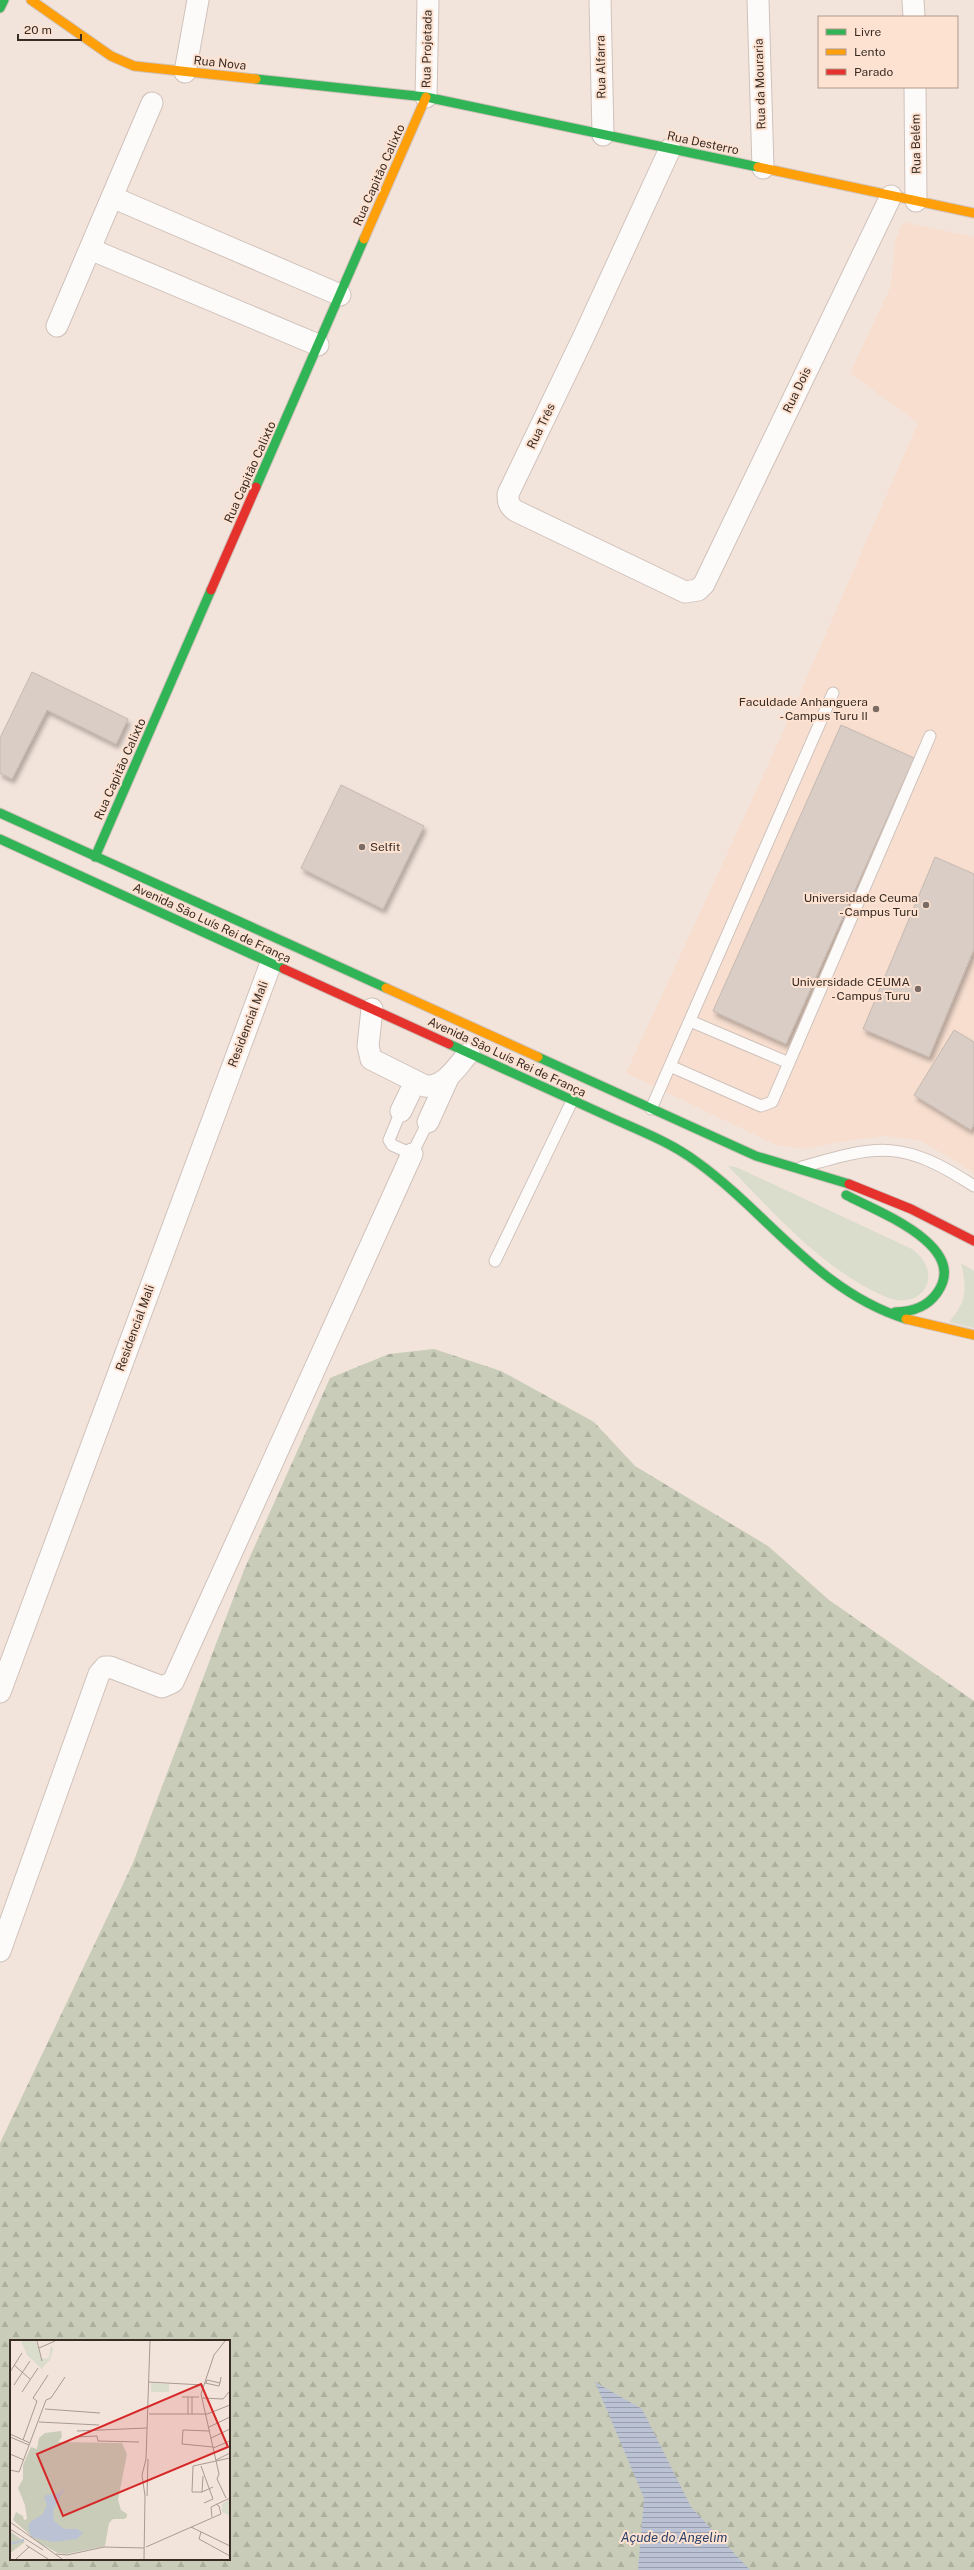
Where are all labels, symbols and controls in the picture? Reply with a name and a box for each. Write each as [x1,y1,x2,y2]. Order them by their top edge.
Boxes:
street label: Rua Projetada [419,10,435,88]
scale bar [18,16,81,42]
legend [818,16,958,88]
text: 20 m [24,23,52,37]
text: Livre [854,25,882,39]
street label: Rua Alfarra [593,35,609,99]
street label: Rua da Mouraria [751,38,769,130]
text: Lento [854,45,886,59]
street label: Rua Nova [193,53,247,73]
text: Parado [854,65,893,79]
street label: Rua Belém [908,114,924,174]
street label: Rua Capitão Calixto [350,122,408,228]
street label: Rua Desterro [666,129,740,157]
street label: Rua Dois [780,365,814,415]
street label: Rua Três [524,401,558,451]
street label: Rua Capitão Calixto [221,419,279,525]
place label: Faculdade Anhanguera - Campus Turu II [739,695,868,723]
marker: Faculdade Anhanguera - Campus Turu II [871,704,881,714]
street label: Rua Capitão Calixto [91,716,149,822]
place label: Selfit [370,840,401,854]
marker: Selfit [357,842,367,852]
street label: Avenida São Luís Rei de França [131,880,293,966]
place label: Universidade Ceuma - Campus Turu [804,891,918,919]
marker: Universidade Ceuma - Campus Turu [921,900,931,910]
place label: Universidade CEUMA - Campus Turu [791,975,910,1003]
street label: Residencial Mali [225,979,271,1069]
marker: Universidade CEUMA - Campus Turu [913,984,923,994]
street label: Avenida São Luís Rei de França [426,1014,588,1100]
street label: Residencial Mali [113,1283,157,1373]
inset map [10,2340,230,2560]
water label: Açude do Angelim [621,2530,727,2545]

